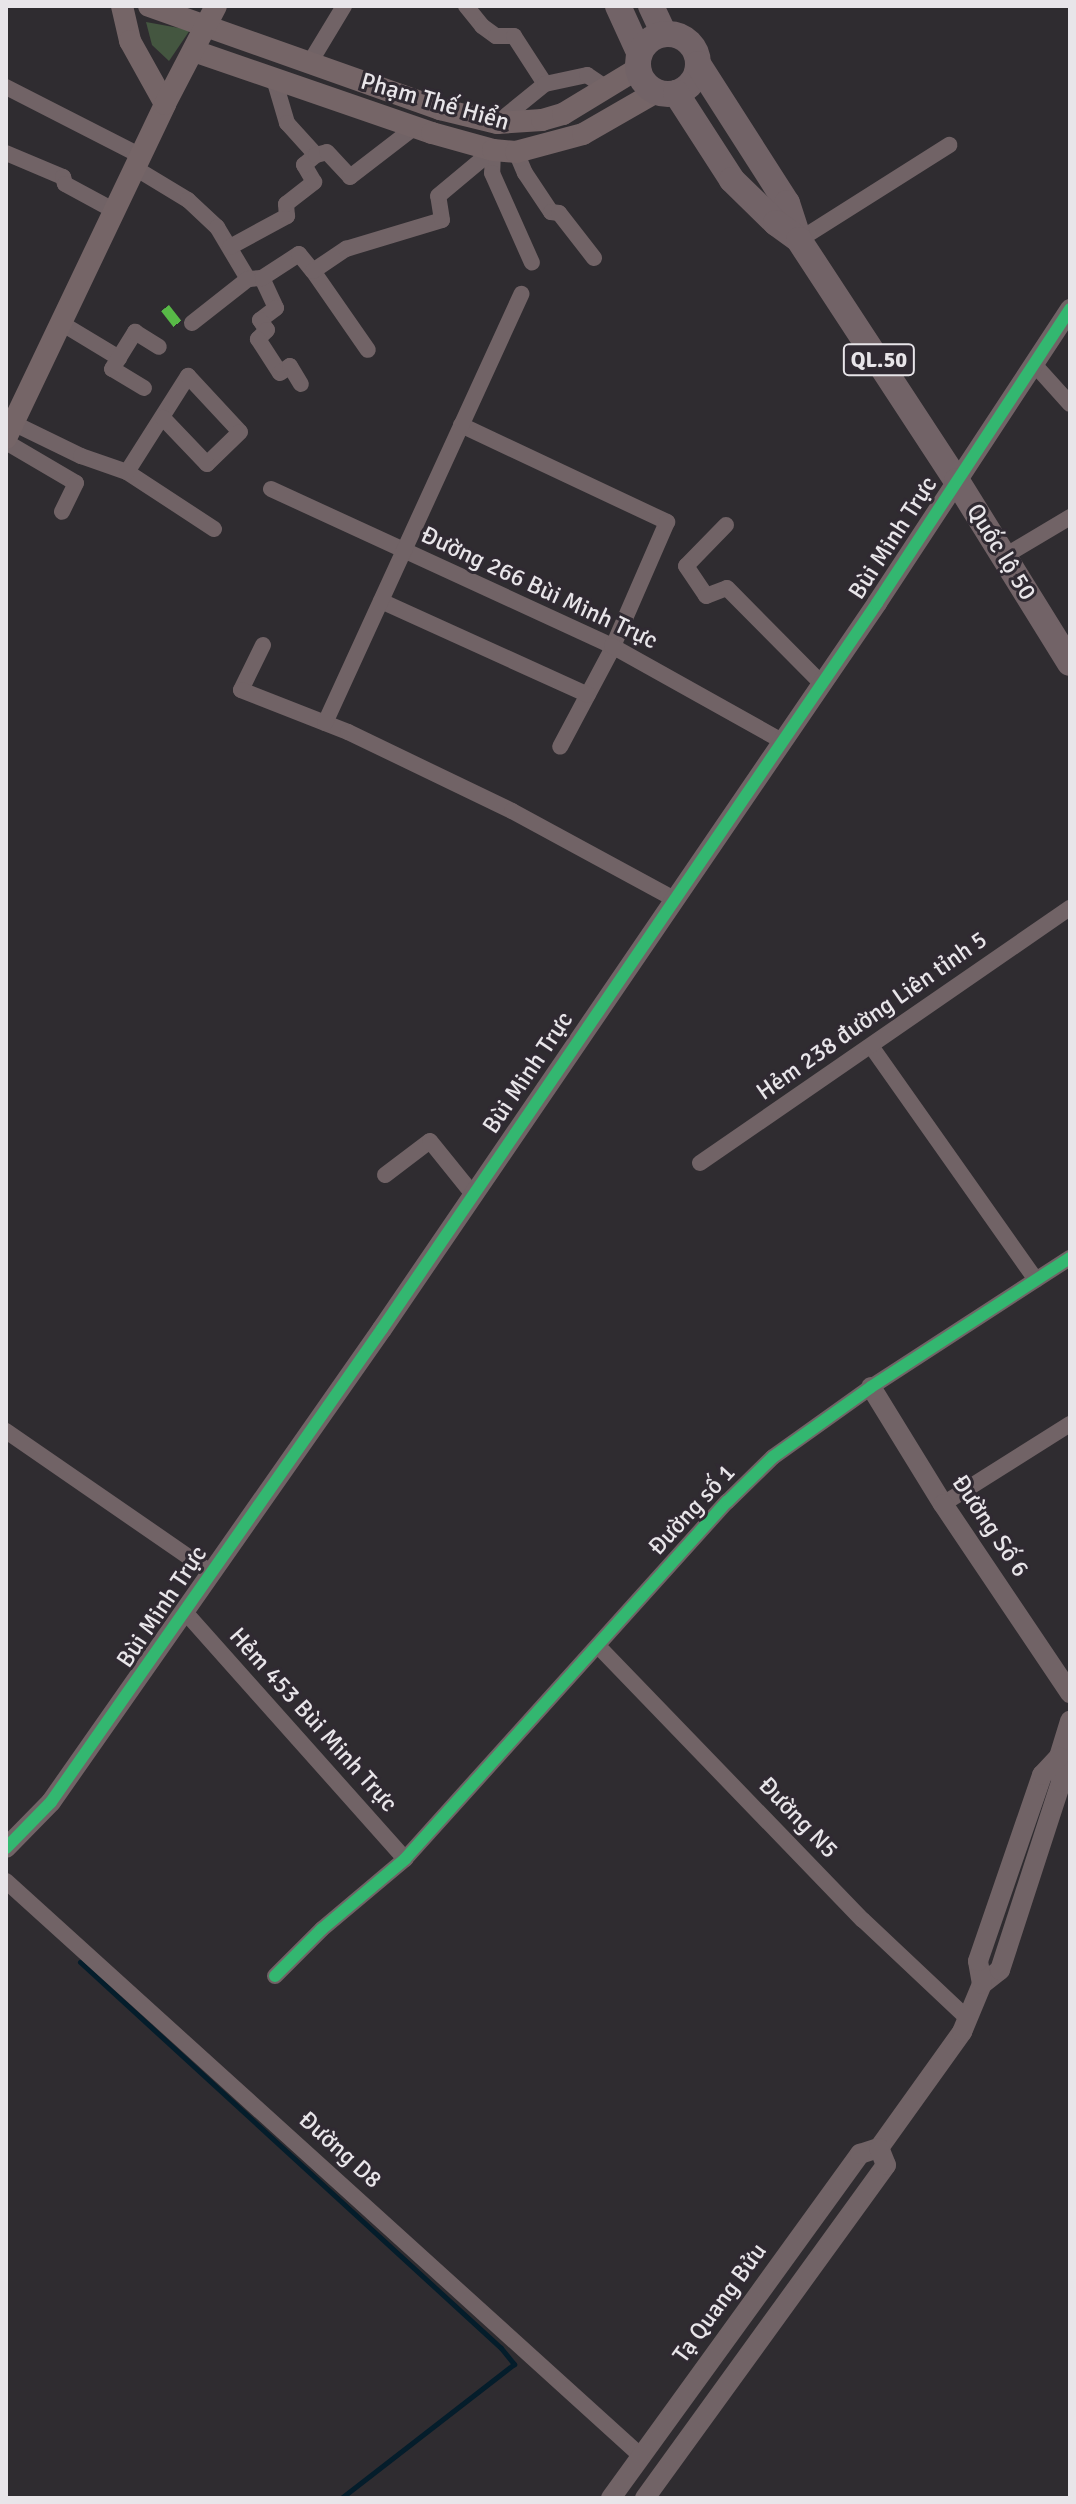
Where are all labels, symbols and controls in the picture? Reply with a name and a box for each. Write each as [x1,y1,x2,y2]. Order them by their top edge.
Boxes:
street label: Phạm Thế Hiển [357,67,513,137]
road number: QL.50 [841,342,917,378]
street label: Bùi Minh Trực [843,471,943,605]
street label: Quốc lộ 50 [960,498,1042,606]
street label: Đường 266 Bùi Minh Trực [416,521,662,655]
street label: Hẻm 238 đường Liên tỉnh 5 [751,925,993,1107]
street label: Bùi Minh Trực [477,1007,579,1139]
street label: Đường số 1 [643,1459,741,1561]
street label: Đường Số 6 [945,1470,1035,1582]
street label: Bùi Minh Trực [111,1541,213,1673]
street label: Hẻm 453 Bùi Minh Trực [223,1622,403,1818]
street label: Đường N5 [752,1771,844,1865]
street label: Đường D8 [293,2105,387,2195]
street label: Tạ Quang Bửu [667,2238,773,2368]

